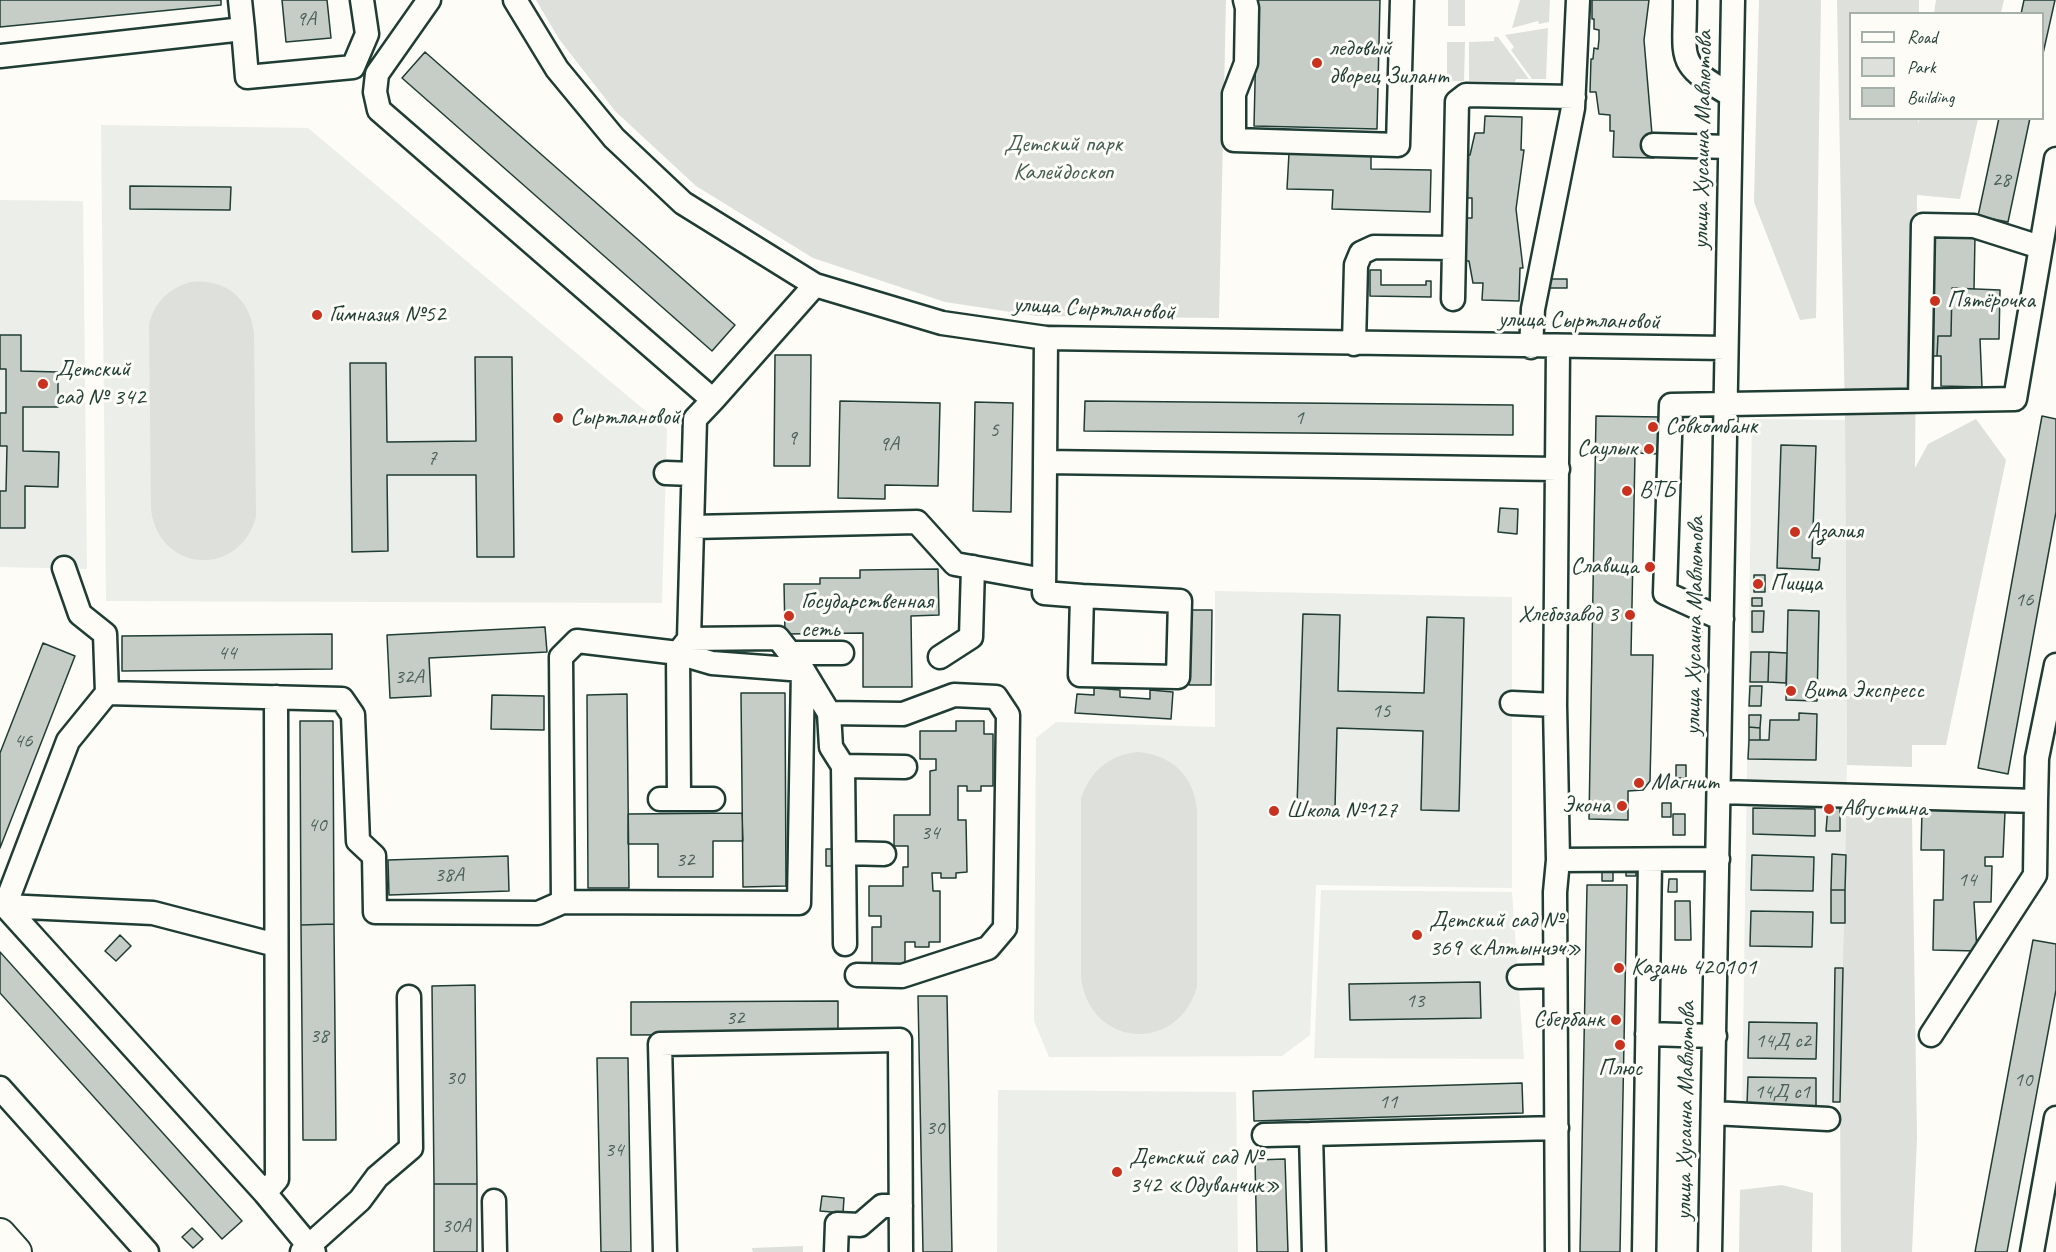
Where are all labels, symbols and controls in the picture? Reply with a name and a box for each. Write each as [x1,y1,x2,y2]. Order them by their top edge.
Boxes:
house number: 9А [296,6,316,32]
legend [1849,12,2044,120]
text: Road [1907,26,1937,48]
street label: улица Хусаина Мавлютова [1687,30,1719,250]
place label: ледовый дворец Зилант [1329,35,1449,91]
marker: ледовый дворец Зилант [1310,56,1324,70]
text: Park [1907,56,1936,78]
text: Building [1907,86,1954,108]
park label: Детский парк Калейдоскоп [1004,131,1122,187]
house number: 28 [1992,167,2010,193]
place label: Пятёрочка [1947,287,2035,315]
street label: улица Сыртлановой [1012,290,1176,328]
marker: Пятёрочка [1928,294,1942,308]
place label: Гимназия №52 [329,301,446,329]
street label: улица Сыртлановой [1498,305,1660,337]
marker: Гимназия №52 [310,308,324,322]
place label: Детский сад № 342 [55,356,145,412]
marker: Детский сад № 342 [36,377,50,391]
place label: Сыртлановой [570,404,680,432]
house number: 1 [1294,405,1304,431]
marker: Сыртлановой [551,411,565,425]
place label: Совкомбанк [1665,413,1757,441]
house number: 5 [989,417,999,443]
marker: Совкомбанк [1646,420,1660,434]
house number: 9 [787,425,797,451]
house number: 9А [879,431,899,457]
place label: Саулык [1577,435,1637,463]
marker: Саулык [1642,442,1656,456]
house number: 7 [427,445,437,471]
place label: ВТБ [1639,477,1675,505]
marker: ВТБ [1620,484,1634,498]
street label: улица Хусаина Мавлютова [1679,516,1711,736]
place label: Азалия [1807,518,1863,546]
marker: Азалия [1788,525,1802,539]
place label: Славица [1570,553,1638,581]
marker: Славица [1643,560,1657,574]
place label: Пицца [1770,570,1822,598]
marker: Пицца [1751,577,1765,591]
house number: 16 [2015,587,2033,613]
place label: Государственная сеть [801,588,933,644]
place label: Хлебозавод 3 [1518,601,1618,629]
marker: Хлебозавод 3 [1623,608,1637,622]
marker: Государственная сеть [782,609,796,623]
house number: 44 [218,640,236,666]
house number: 32А [394,664,424,690]
place label: Вита Экспресс [1803,677,1924,705]
marker: Вита Экспресс [1784,684,1798,698]
house number: 15 [1372,698,1390,724]
house number: 46 [14,728,32,754]
place label: Магнит [1651,769,1719,797]
marker: Магнит [1632,776,1646,790]
place label: Экона [1562,792,1610,820]
place label: Августина [1841,795,1926,823]
place label: Школа №127 [1286,797,1397,825]
marker: Экона [1615,799,1629,813]
marker: Августина [1822,802,1836,816]
marker: Школа №127 [1267,804,1281,818]
house number: 40 [308,812,326,838]
house number: 34 [921,820,939,846]
house number: 32 [676,847,694,873]
house number: 38А [434,862,464,888]
house number: 14 [1958,867,1976,893]
place label: Детский сад № 369 «Алтынчэч» [1429,907,1582,963]
marker: Детский сад № 369 «Алтынчэч» [1410,928,1424,942]
place label: Казань 420101 [1631,954,1756,982]
marker: Казань 420101 [1612,961,1626,975]
house number: 13 [1406,988,1424,1014]
street label: улица Хусаина Мавлютова [1670,1001,1702,1221]
house number: 32 [726,1005,744,1031]
place label: Сбербанк [1533,1006,1604,1034]
marker: Сбербанк [1609,1013,1623,1027]
house number: 38 [310,1023,328,1049]
house number: 14Д с2 [1755,1028,1811,1054]
marker: Плюс [1613,1038,1627,1052]
place label: Плюс [1598,1055,1642,1083]
house number: 30 [446,1065,464,1091]
house number: 10 [2014,1067,2032,1093]
house number: 14Д с1 [1754,1079,1810,1105]
house number: 11 [1379,1089,1397,1115]
house number: 30 [926,1115,944,1141]
house number: 34 [605,1137,623,1163]
place label: Детский сад № 342 «Одуванчик» [1129,1144,1280,1200]
marker: Детский сад № 342 «Одуванчик» [1110,1165,1124,1179]
house number: 30А [441,1213,471,1239]

